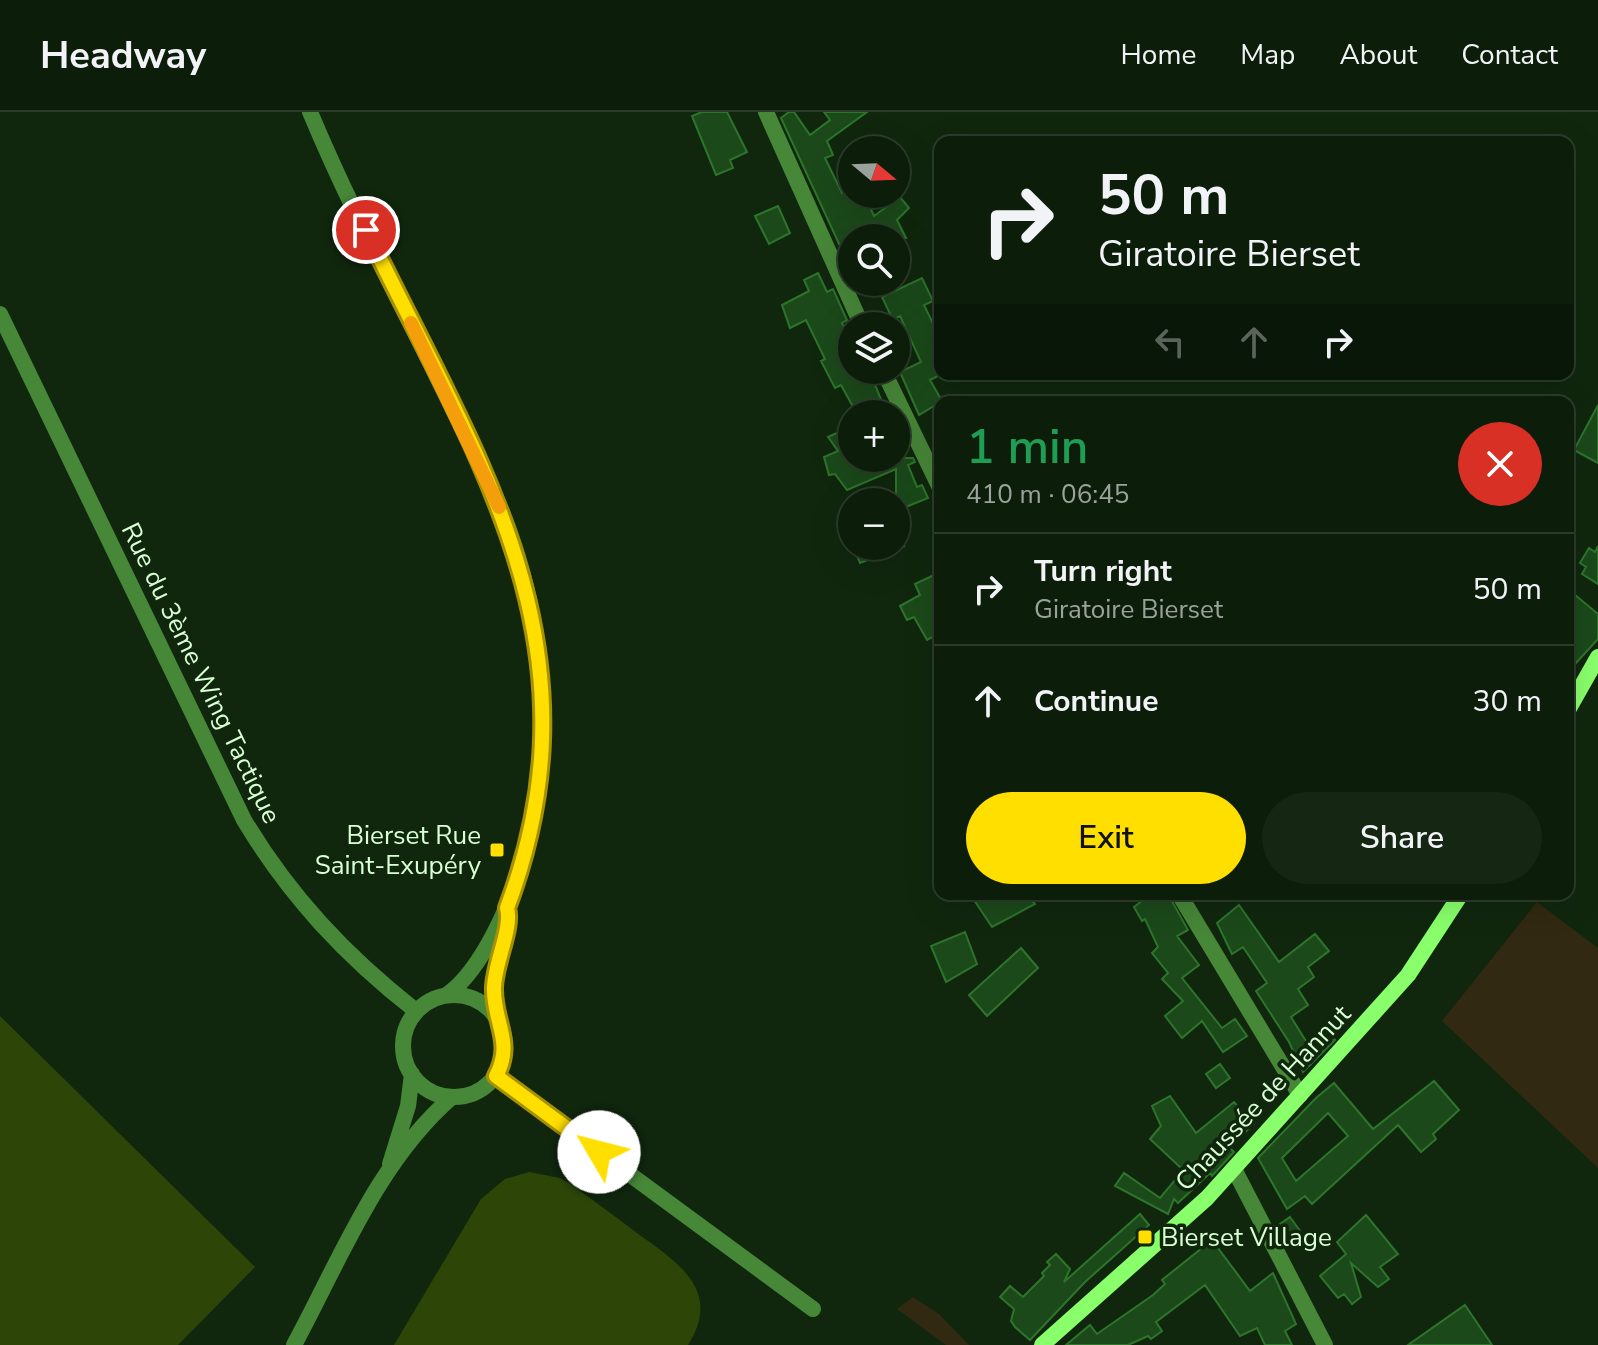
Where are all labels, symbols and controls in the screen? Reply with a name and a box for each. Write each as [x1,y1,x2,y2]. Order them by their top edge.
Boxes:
text: Headway [40,30,206,81]
text: Home [1121,36,1196,74]
text: Map [1240,36,1295,74]
text: About [1339,36,1417,74]
text: Contact [1461,36,1558,74]
north arrow [838,136,910,208]
map controls [838,136,910,560]
text: 50 m [1098,157,1229,234]
icon: right [966,168,1070,272]
pin [332,196,400,264]
icon: arrive [344,208,388,252]
button: search [838,224,910,296]
text: Giratoire Bierset [1098,230,1360,279]
button: layers [838,312,910,384]
icon: left [1148,320,1192,364]
icon: ahead [1232,320,1276,364]
icon: right [1316,320,1360,364]
button: + [838,400,910,472]
text: 1 min [966,414,1088,480]
button: close [1458,422,1542,506]
text: 410 m · 06:45 [966,477,1129,512]
button: − [838,488,910,560]
street label: Rue du 3ème Wing Tactique [113,517,289,829]
text: Turn right [1034,551,1172,592]
icon: right [966,567,1010,611]
text: 50 m [1473,569,1542,610]
text: Giratoire Bierset [1034,592,1223,627]
icon: ahead [966,679,1010,723]
text: Continue [1034,681,1159,722]
text: 30 m [1473,681,1542,722]
button: Exit [966,792,1246,884]
button: Share [1262,792,1542,884]
place label: Bierset Rue Saint-Exupéry [315,818,482,883]
marker: Bierset Rue Saint-Exupéry [488,841,506,859]
street label: Chaussée de Hannut [1168,997,1359,1199]
position arrow [557,1110,641,1194]
place label: Bierset Village [1161,1220,1332,1255]
marker: Bierset Village [1136,1228,1154,1246]

